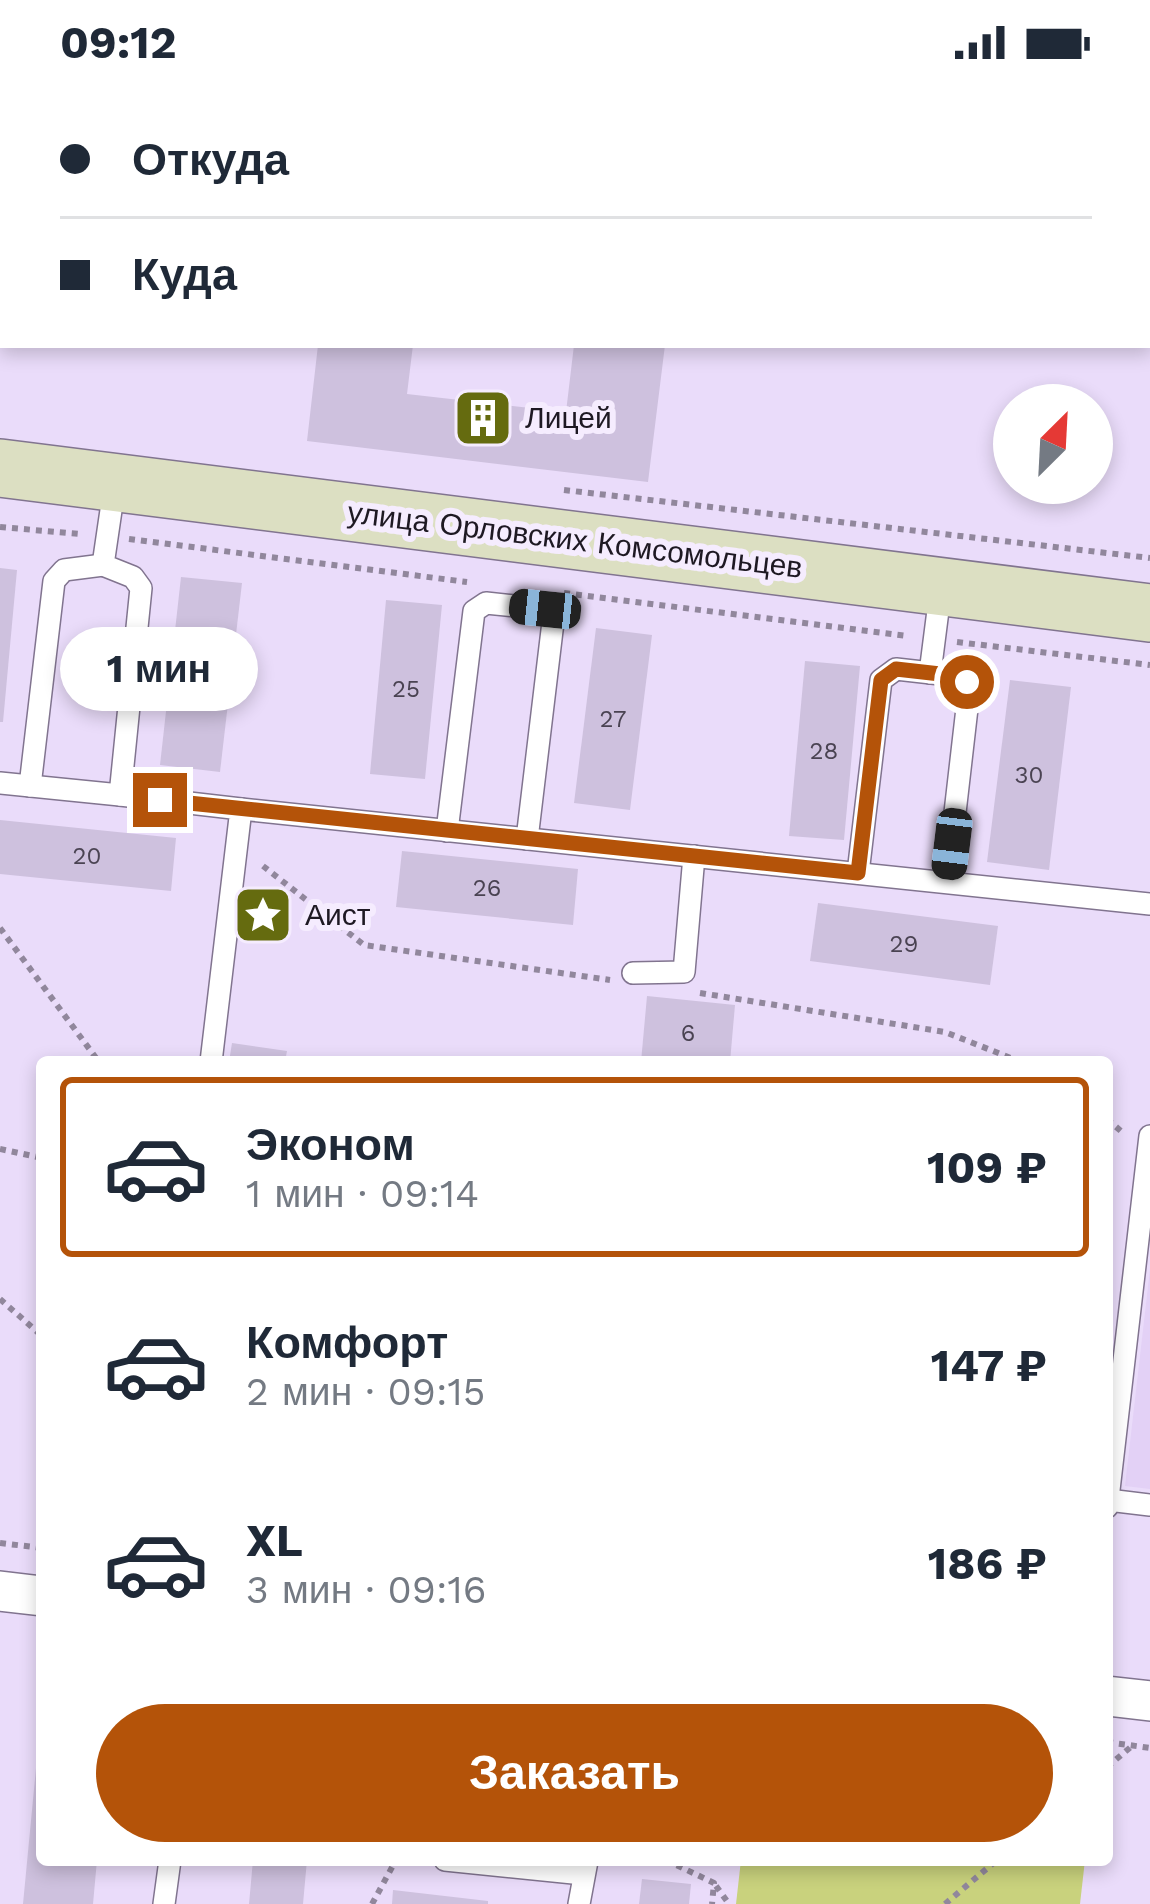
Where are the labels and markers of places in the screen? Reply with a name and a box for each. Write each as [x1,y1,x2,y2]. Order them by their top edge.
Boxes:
building icon: Лицей [452,387,514,449]
place label: Лицей [525,400,612,435]
place icon: Аист [232,884,294,946]
place label: Аист [305,897,371,932]

